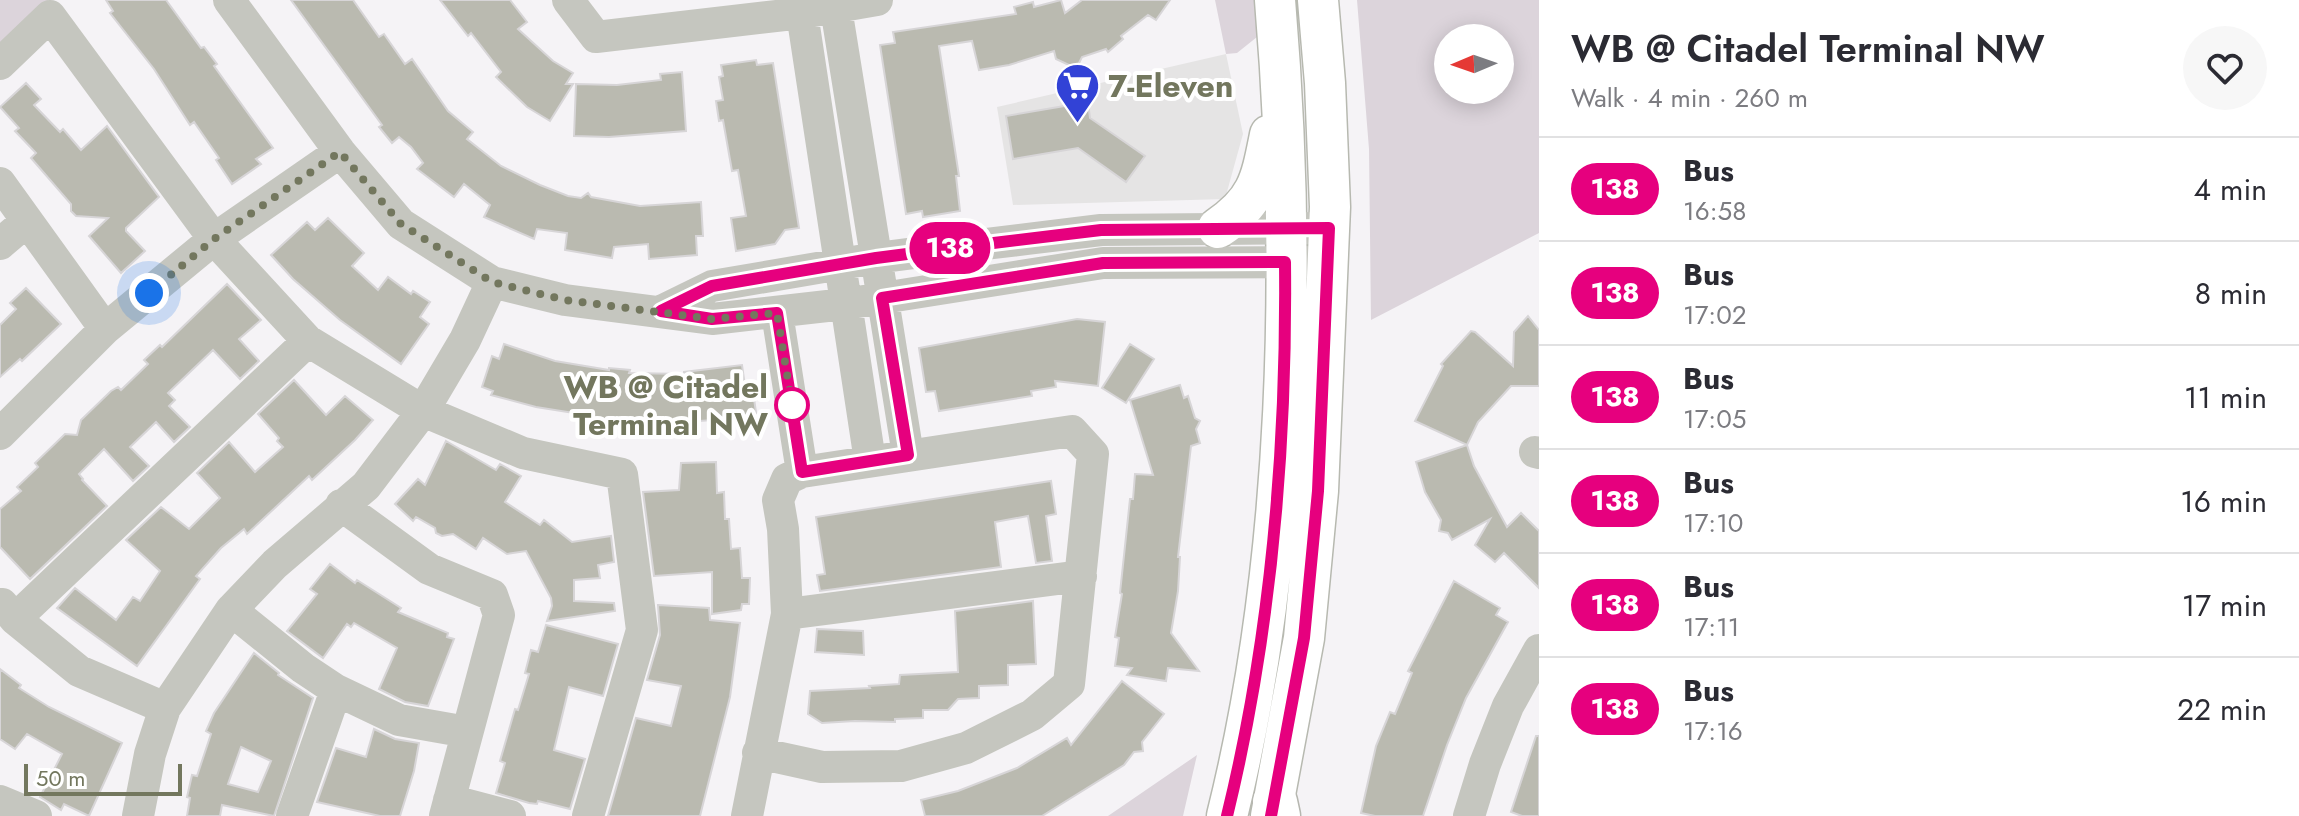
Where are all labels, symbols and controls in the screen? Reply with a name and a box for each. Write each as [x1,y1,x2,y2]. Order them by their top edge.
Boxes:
text: WB @ Citadel Terminal NW [1571,21,2045,76]
north arrow [1434,24,1514,104]
map controls [1434,24,1514,104]
button: heart [2183,26,2267,110]
supermarket icon: 7-Eleven [1053,62,1101,125]
place label: 7-Eleven [1108,63,1233,109]
text: Walk · 4 min · 260 m [1571,79,1808,117]
text: Bus [1683,149,1734,192]
text: 138 [1590,168,1640,209]
text: 4 min [2194,168,2267,211]
text: 16:58 [1683,192,1746,230]
line badge: 138 [904,222,996,274]
text: 138 [925,227,975,268]
text: Bus [1683,253,1734,296]
text: 138 [1590,272,1640,313]
text: 8 min [2195,272,2267,315]
your location [129,273,169,313]
text: 17:02 [1683,296,1747,334]
text: Bus [1683,357,1734,400]
place label: WB @ Citadel Terminal NW [563,364,768,447]
text: 138 [1590,376,1640,417]
text: 11 min [2184,376,2267,419]
marker: WB @ Citadel Terminal NW [775,388,809,422]
text: 17:05 [1683,400,1746,438]
text: Bus [1683,461,1734,504]
text: 138 [1590,480,1640,521]
text: 16 min [2180,480,2267,523]
text: 17:10 [1683,504,1743,542]
text: Bus [1683,565,1734,608]
text: 138 [1590,584,1640,625]
text: 17 min [2182,584,2267,627]
text: 17:11 [1683,608,1740,646]
text: Bus [1683,669,1734,712]
text: 138 [1590,688,1640,729]
text: 22 min [2177,688,2267,731]
text: 17:16 [1683,712,1743,750]
scale bar [24,760,182,796]
text: 50 m [36,762,85,794]

